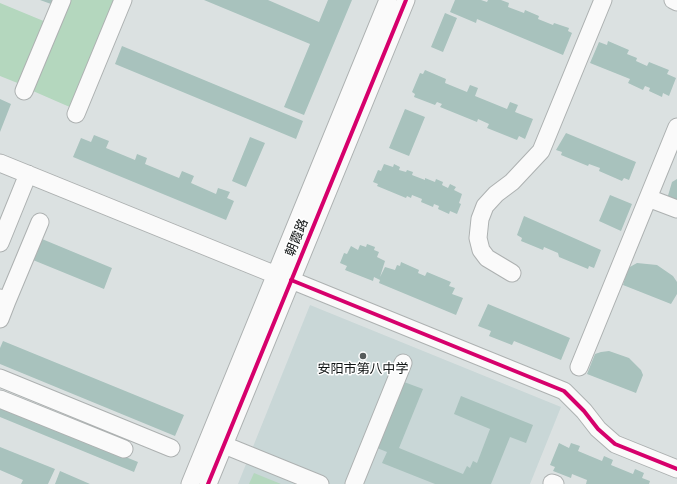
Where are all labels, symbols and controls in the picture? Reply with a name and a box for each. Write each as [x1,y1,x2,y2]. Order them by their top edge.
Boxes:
street label: 朝霞路 [283,217,313,259]
marker: 安阳市第八中学 [358,351,368,361]
place label: 安阳市第八中学 [318,362,408,378]

